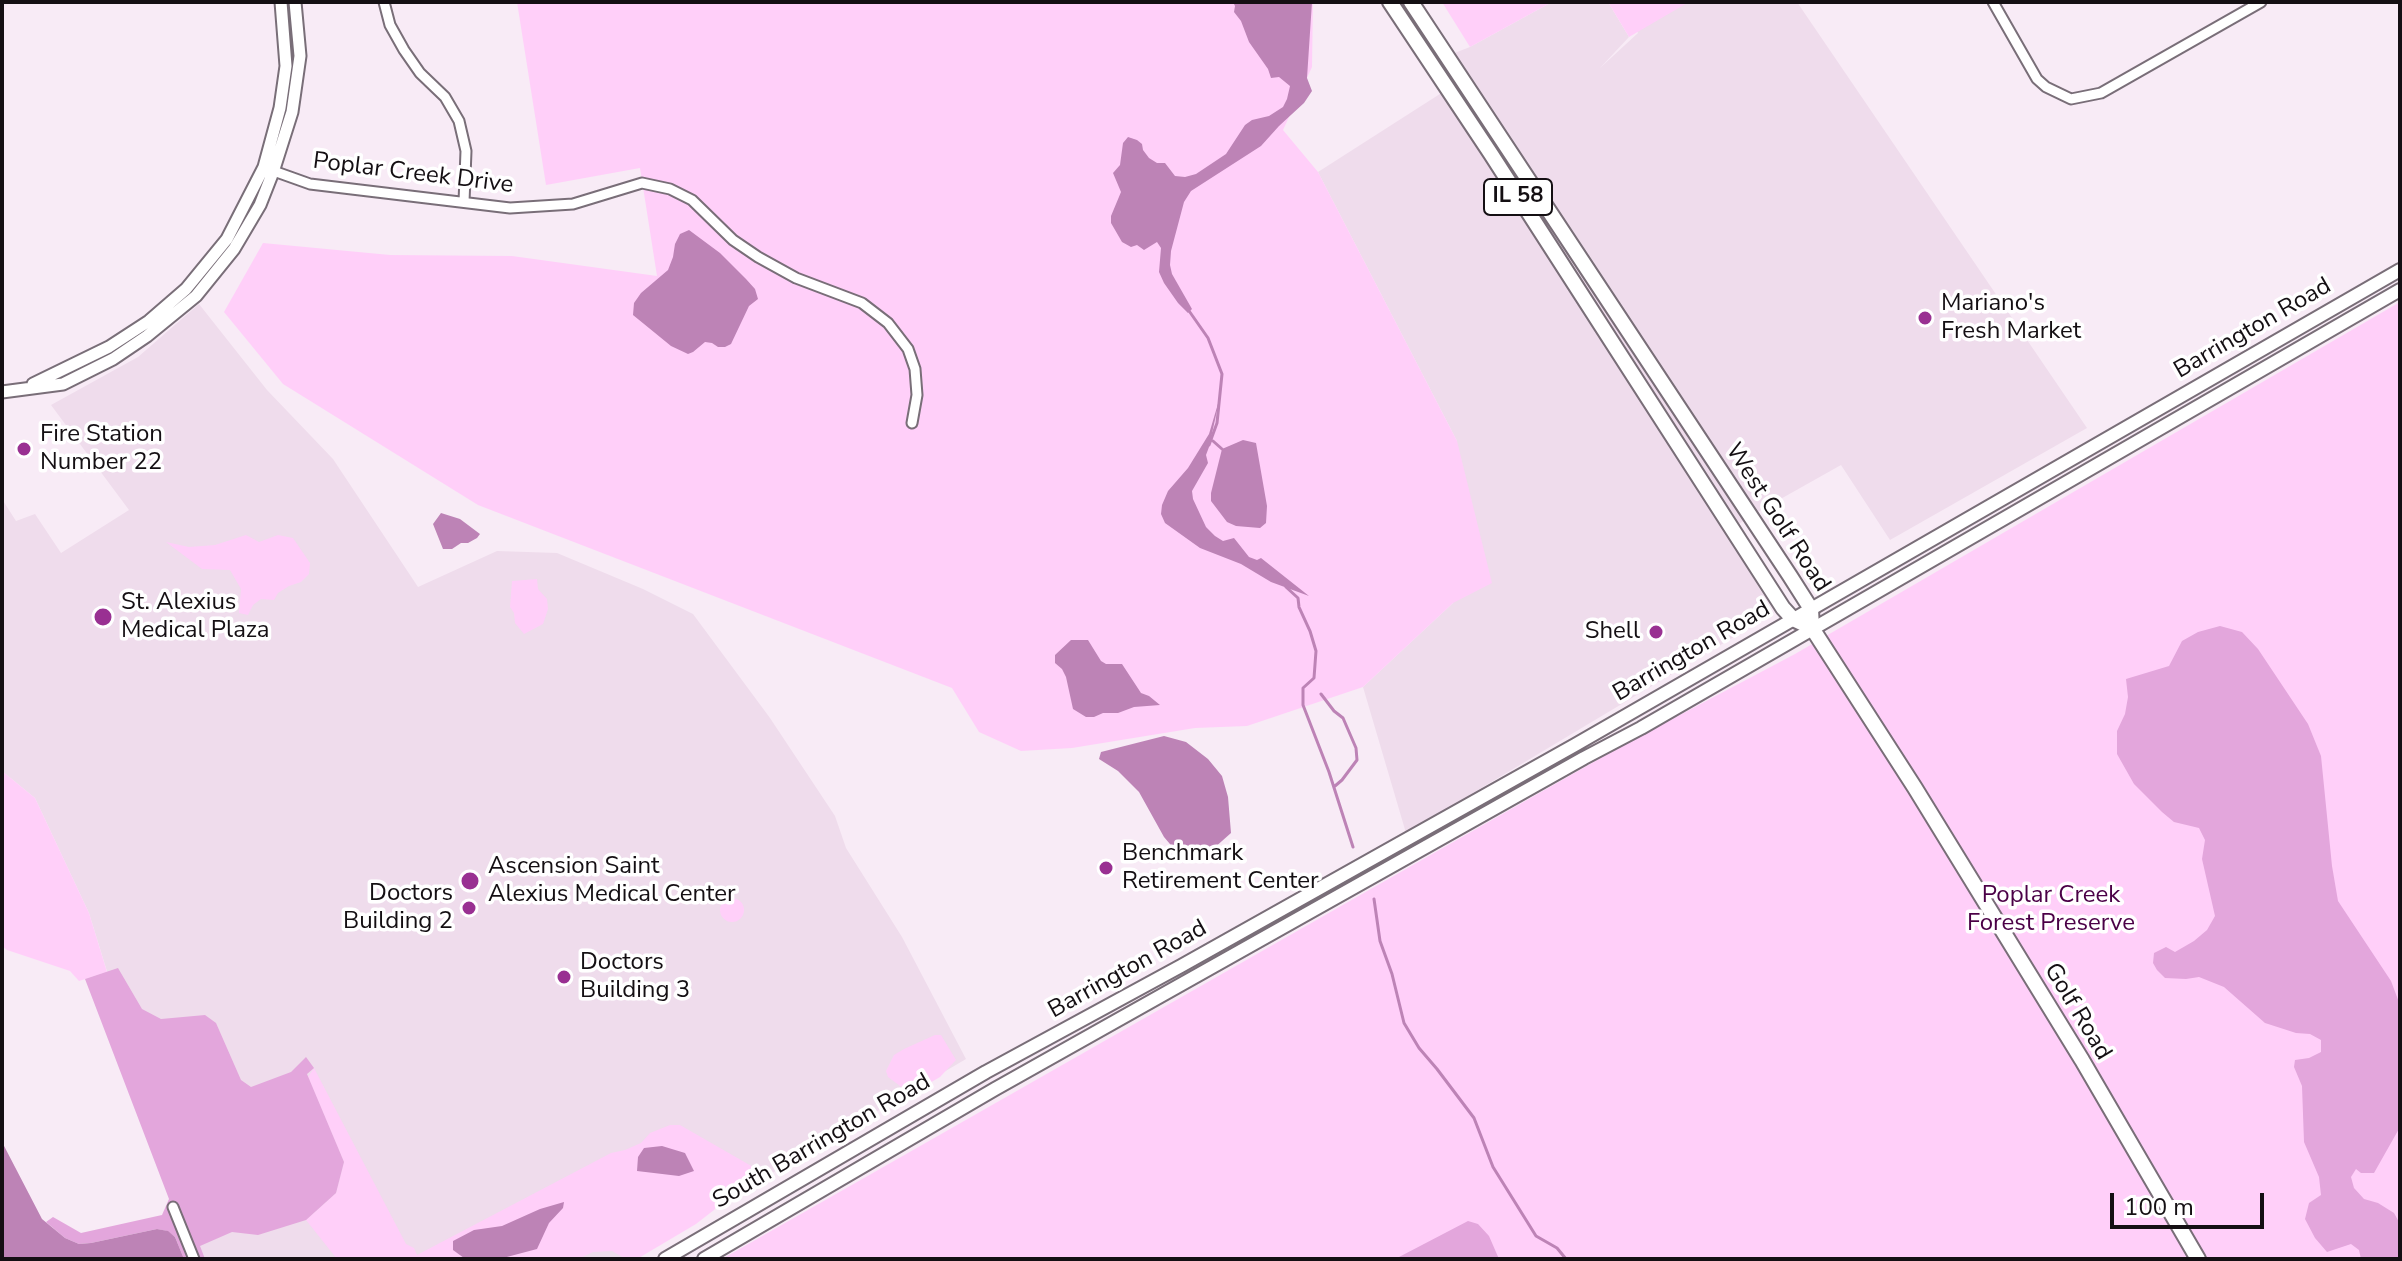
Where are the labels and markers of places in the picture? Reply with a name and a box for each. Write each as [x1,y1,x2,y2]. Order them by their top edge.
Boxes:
place label: Mariano's Fresh Market [1941,290,2081,346]
marker: Mariano's Fresh Market [1916,309,1934,327]
place label: Fire Station Number 22 [40,421,163,477]
marker: Fire Station Number 22 [15,440,33,458]
place label: St. Alexius Medical Plaza [121,589,270,645]
marker: St. Alexius Medical Plaza [92,606,114,628]
place label: Shell [1585,618,1640,646]
marker: Shell [1647,623,1665,641]
place label: Benchmark Retirement Center [1122,840,1319,896]
place label: Ascension Saint Alexius Medical Center [488,853,736,909]
marker: Benchmark Retirement Center [1097,859,1115,877]
marker: Ascension Saint Alexius Medical Center [459,870,481,892]
place label: Doctors Building 2 [343,880,453,936]
marker: Doctors Building 2 [460,899,478,917]
place label: Doctors Building 3 [580,949,690,1005]
marker: Doctors Building 3 [555,968,573,986]

